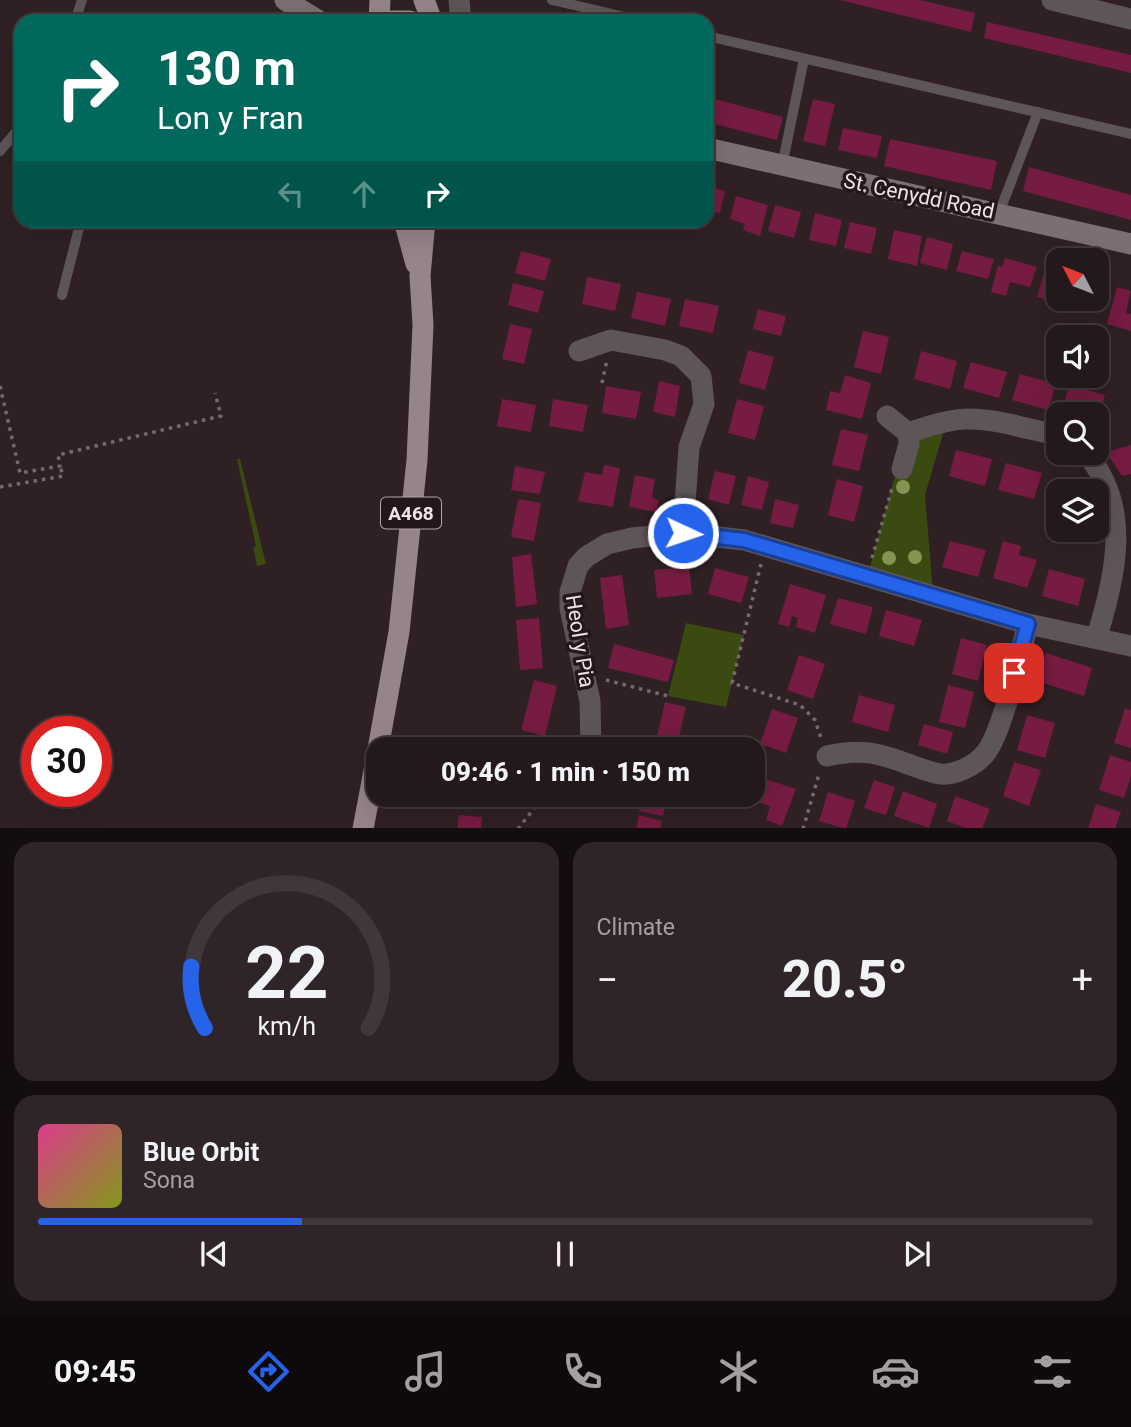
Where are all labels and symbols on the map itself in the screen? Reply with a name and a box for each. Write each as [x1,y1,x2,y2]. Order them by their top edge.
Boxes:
street label: St. Cenydd Road [841,168,997,224]
north arrow [1046,248,1110,312]
position arrow [646,496,720,570]
road number: A468 [381,498,441,528]
street label: Heol y Pia [561,593,599,689]
pin [984,643,1044,703]
speed limit sign: 30 [21,716,112,807]

